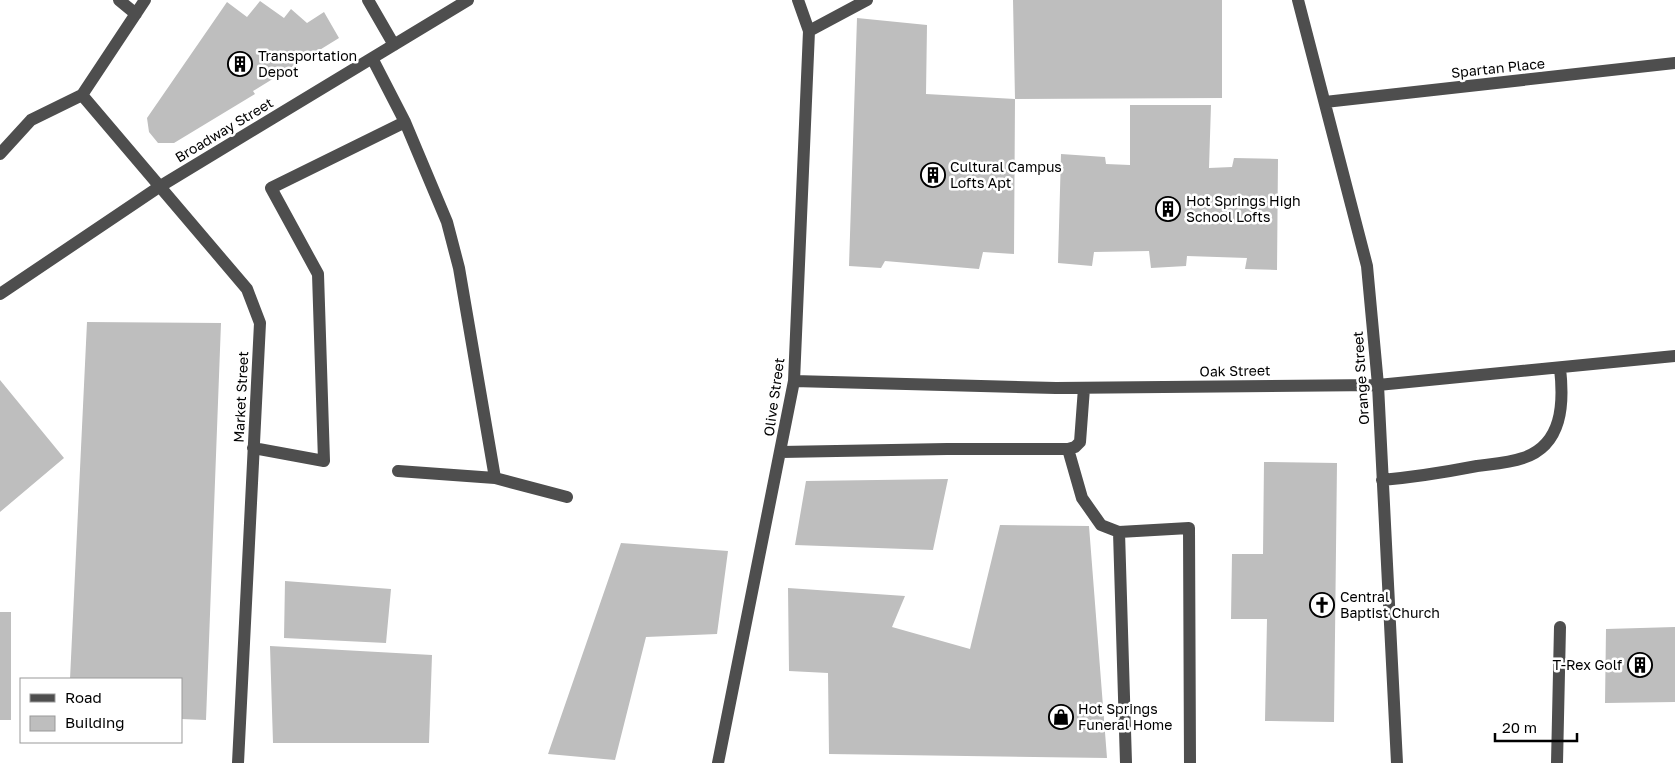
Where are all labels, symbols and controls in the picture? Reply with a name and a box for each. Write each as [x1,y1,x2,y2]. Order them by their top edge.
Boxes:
place label: Transportation Depot [258,47,357,80]
building icon: Transportation Depot [227,51,253,77]
street label: Spartan Place [1450,54,1546,81]
street label: Broadway Street [172,94,276,165]
place label: Cultural Campus Lofts Apt [950,158,1062,191]
building icon: Cultural Campus Lofts Apt [920,162,946,188]
place label: Hot Springs High School Lofts [1186,192,1301,225]
building icon: Hot Springs High School Lofts [1155,196,1181,222]
street label: Orange Street [1349,331,1372,425]
street label: Market Street [230,351,251,443]
street label: Olive Street [760,357,787,437]
street label: Oak Street [1199,361,1271,380]
place label: Central Baptist Church [1340,588,1440,621]
church icon: Central Baptist Church [1309,592,1335,618]
building icon: T-Rex Golf [1627,652,1653,678]
place label: T-Rex Golf [1552,656,1622,673]
legend [20,678,182,743]
text: Road [65,688,102,706]
place label: Hot Springs Funeral Home [1078,700,1172,733]
shop icon: Hot Springs Funeral Home [1048,704,1074,730]
scale bar [1495,710,1578,742]
text: Building [65,713,125,731]
text: 20 m [1502,718,1537,736]

